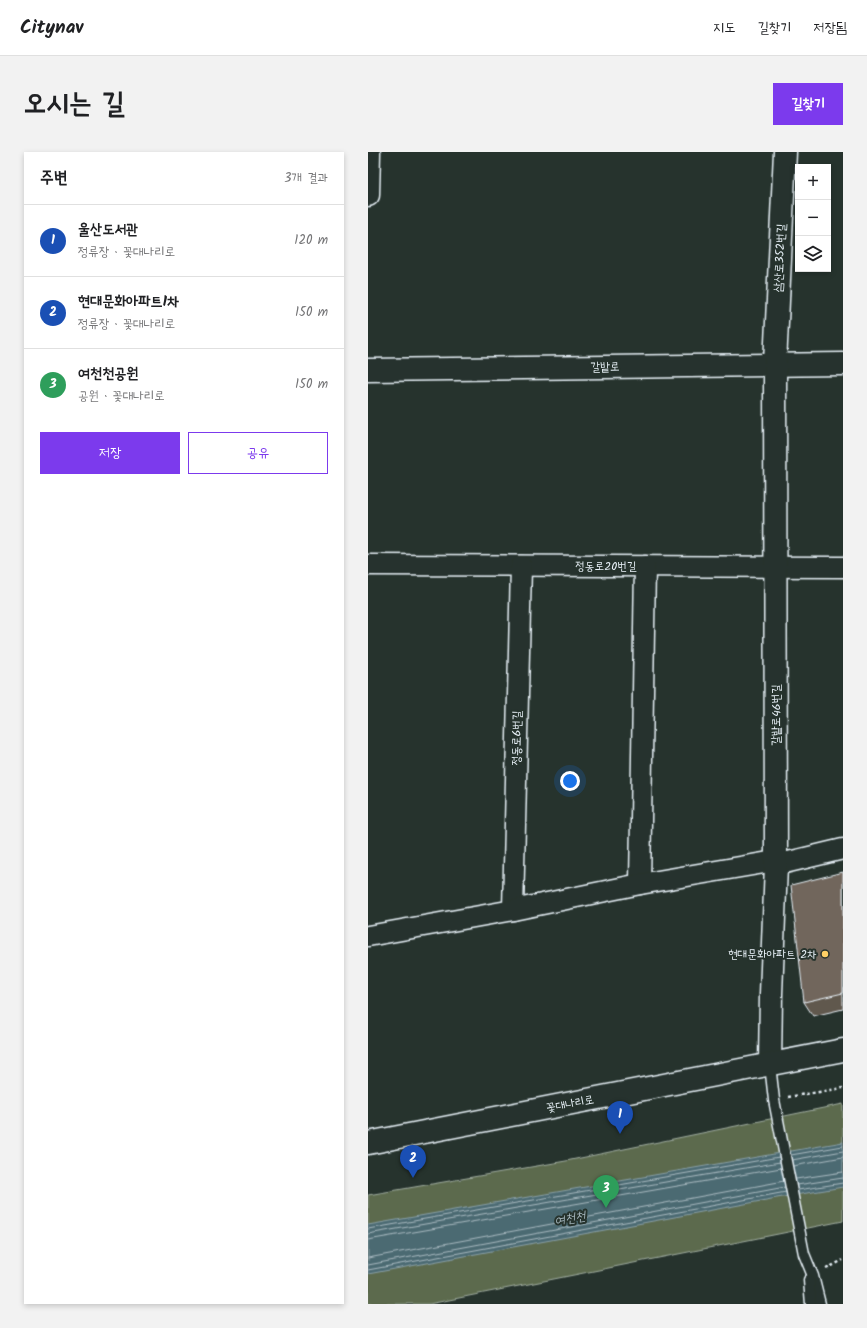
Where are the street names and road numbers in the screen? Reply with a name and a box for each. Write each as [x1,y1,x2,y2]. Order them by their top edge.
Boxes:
street label: 삼산로352번길 [769,223,791,293]
street label: 갈밭로 [590,357,620,377]
street label: 정동로20번길 [575,557,637,576]
street label: 갈밭로46번길 [767,684,786,746]
street label: 정동로6번길 [507,710,527,766]
street label: 꽃대나리로 [544,1090,596,1118]

